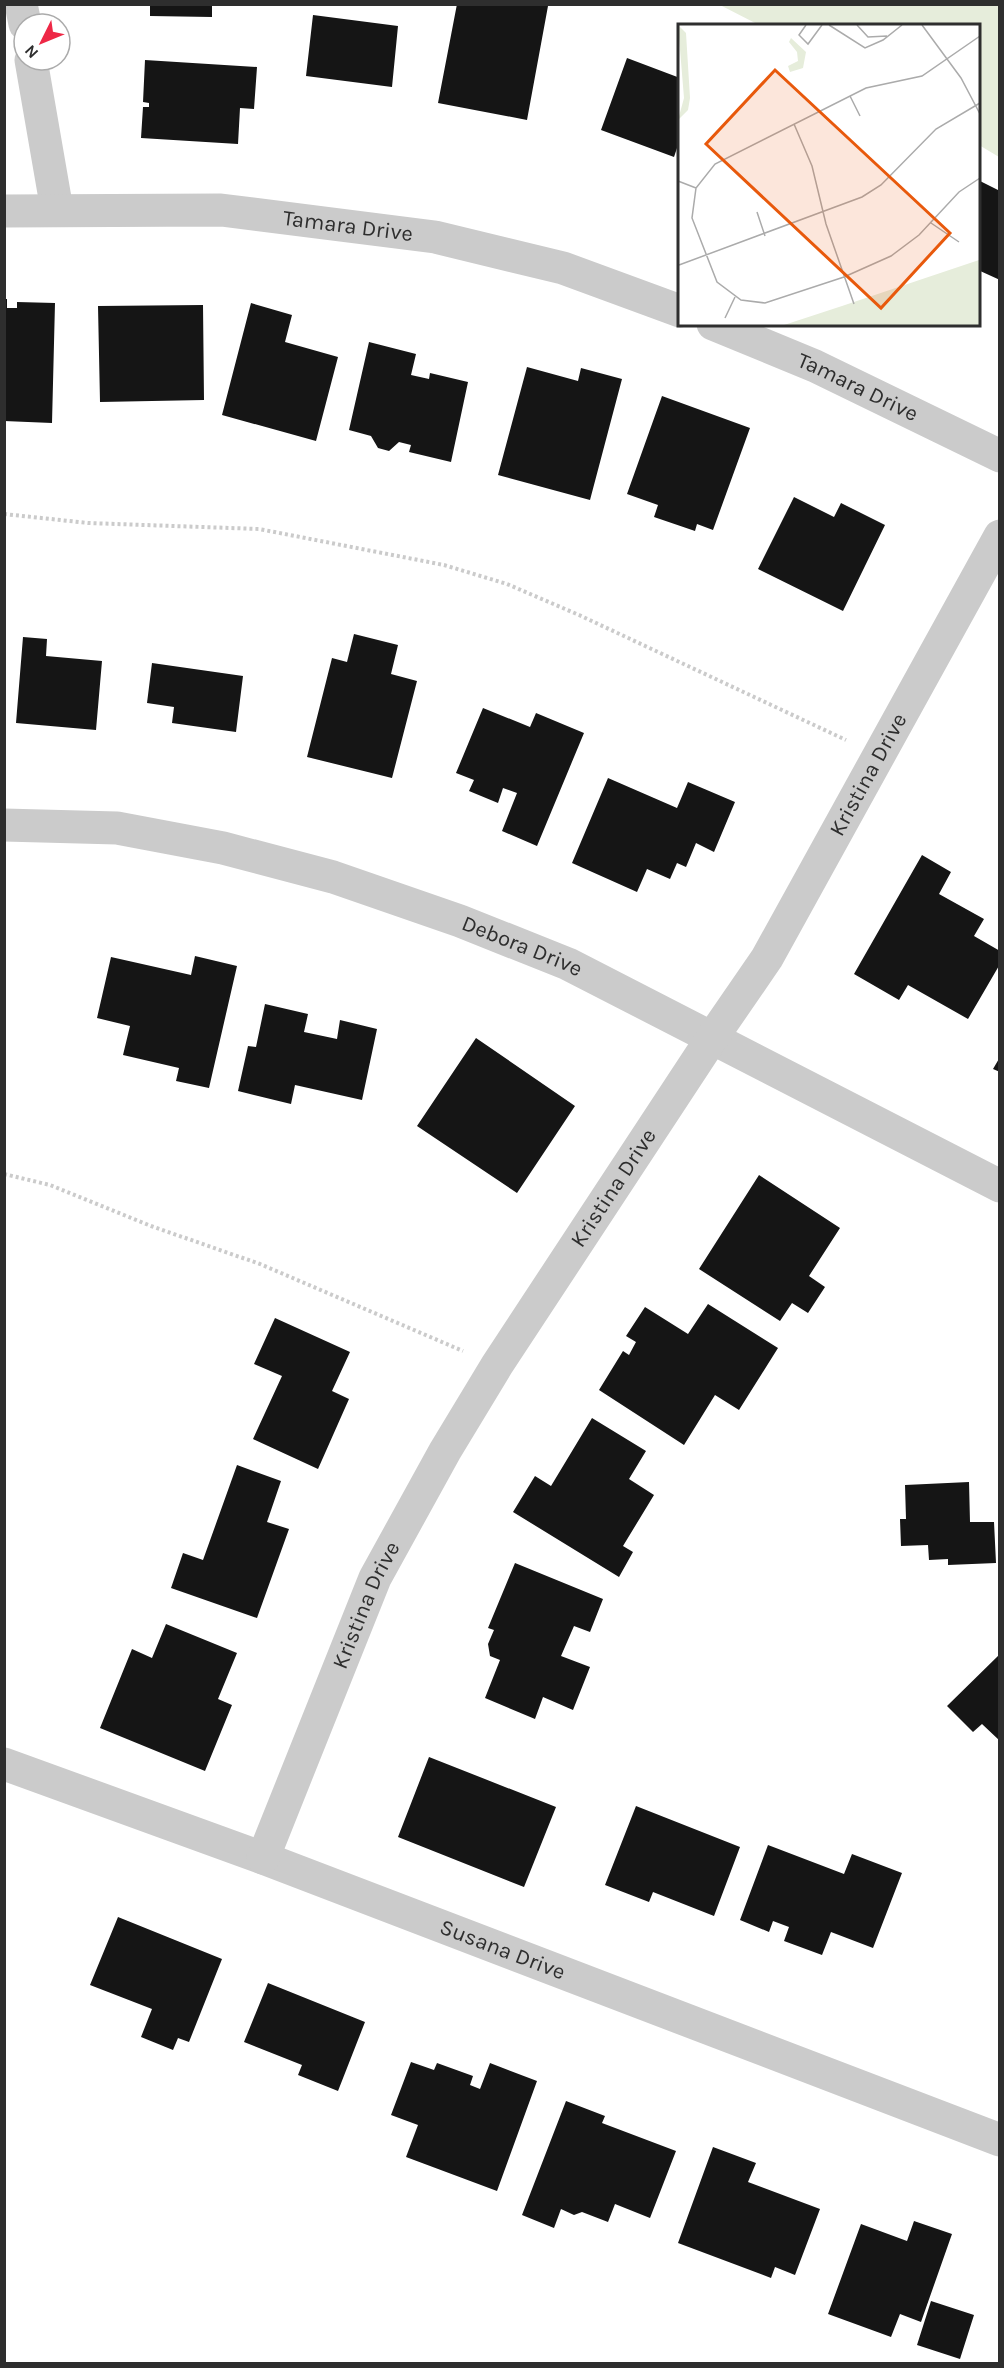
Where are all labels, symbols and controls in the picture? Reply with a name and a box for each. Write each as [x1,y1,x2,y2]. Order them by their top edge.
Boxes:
north arrow [12,12,72,72]
inset map [678,24,980,326]
text: N [21,41,42,63]
street label: Tamara Drive [282,205,414,247]
street label: Tamara Drive [794,347,922,427]
street label: Kristina Drive [824,709,913,841]
street label: Debora Drive [458,910,587,982]
street label: Kristina Drive [565,1124,662,1252]
street label: Kristina Drive [327,1537,406,1673]
street label: Susana Drive [436,1914,569,1985]

